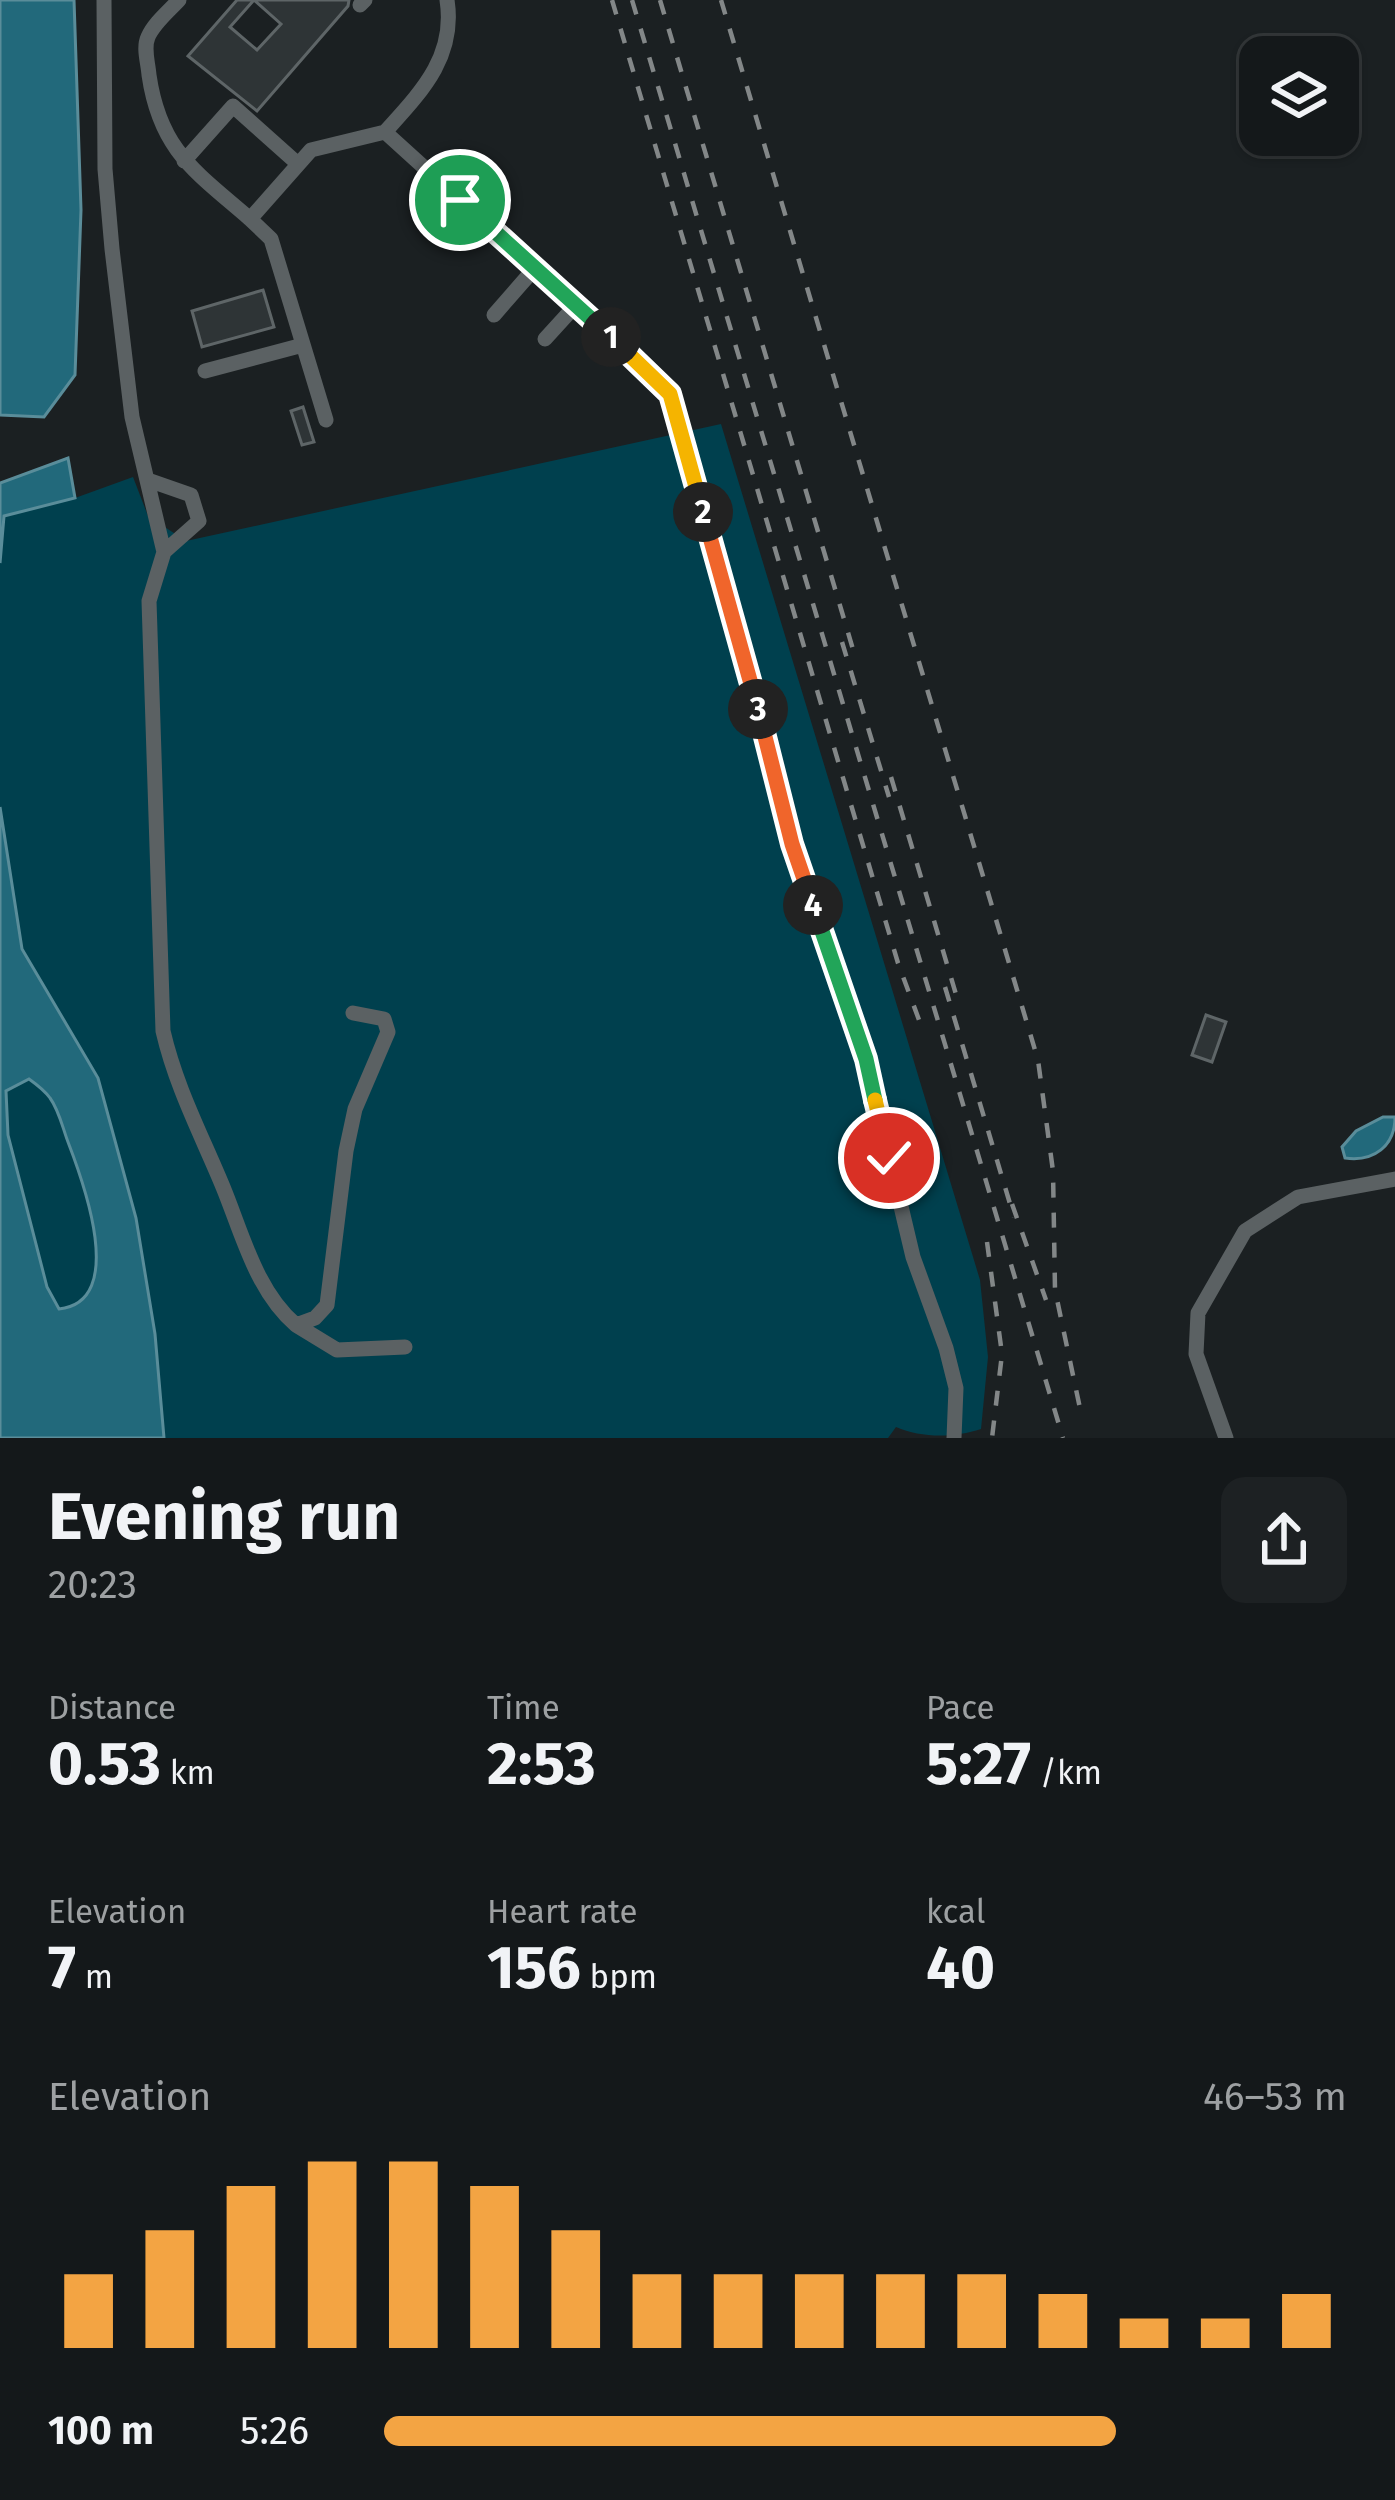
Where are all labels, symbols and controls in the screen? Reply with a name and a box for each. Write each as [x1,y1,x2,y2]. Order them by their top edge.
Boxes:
map controls [1239,36,1359,156]
button: layers [1239,36,1359,156]
pin [409,149,511,251]
icon: arrive [427,167,493,233]
pin: 1 [581,307,641,367]
text: 1 [603,317,619,357]
pin: 2 [673,482,733,542]
text: 2 [694,492,712,532]
pin: 3 [728,679,788,739]
text: 3 [749,689,767,729]
pin: 4 [783,875,843,935]
text: 4 [804,885,822,925]
pin [838,1107,940,1209]
icon: check [856,1125,922,1191]
text: Evening run [48,1477,400,1556]
button: share [1221,1477,1347,1603]
text: 20:23 [48,1562,137,1608]
text: Distance [48,1688,176,1728]
text: Time [487,1688,560,1728]
text: Pace [926,1688,994,1728]
text: 0.53 [48,1728,161,1800]
text: 2:53 [487,1728,596,1800]
text: 5:27 [926,1728,1031,1800]
text: km [161,1753,215,1793]
text: /km [1031,1753,1102,1793]
text: Elevation [48,1892,186,1932]
text: Heart rate [487,1892,637,1932]
text: kcal [926,1892,985,1932]
text: 7 [48,1932,76,2004]
text: 156 [487,1932,581,2004]
text: 40 [926,1932,995,2004]
text: m [76,1957,113,1997]
text: bpm [581,1957,657,1997]
text: Elevation [48,2074,211,2120]
text: 46–53 m [1203,2074,1347,2120]
text: 100 m [48,2408,154,2454]
text: 5:26 [240,2408,309,2454]

